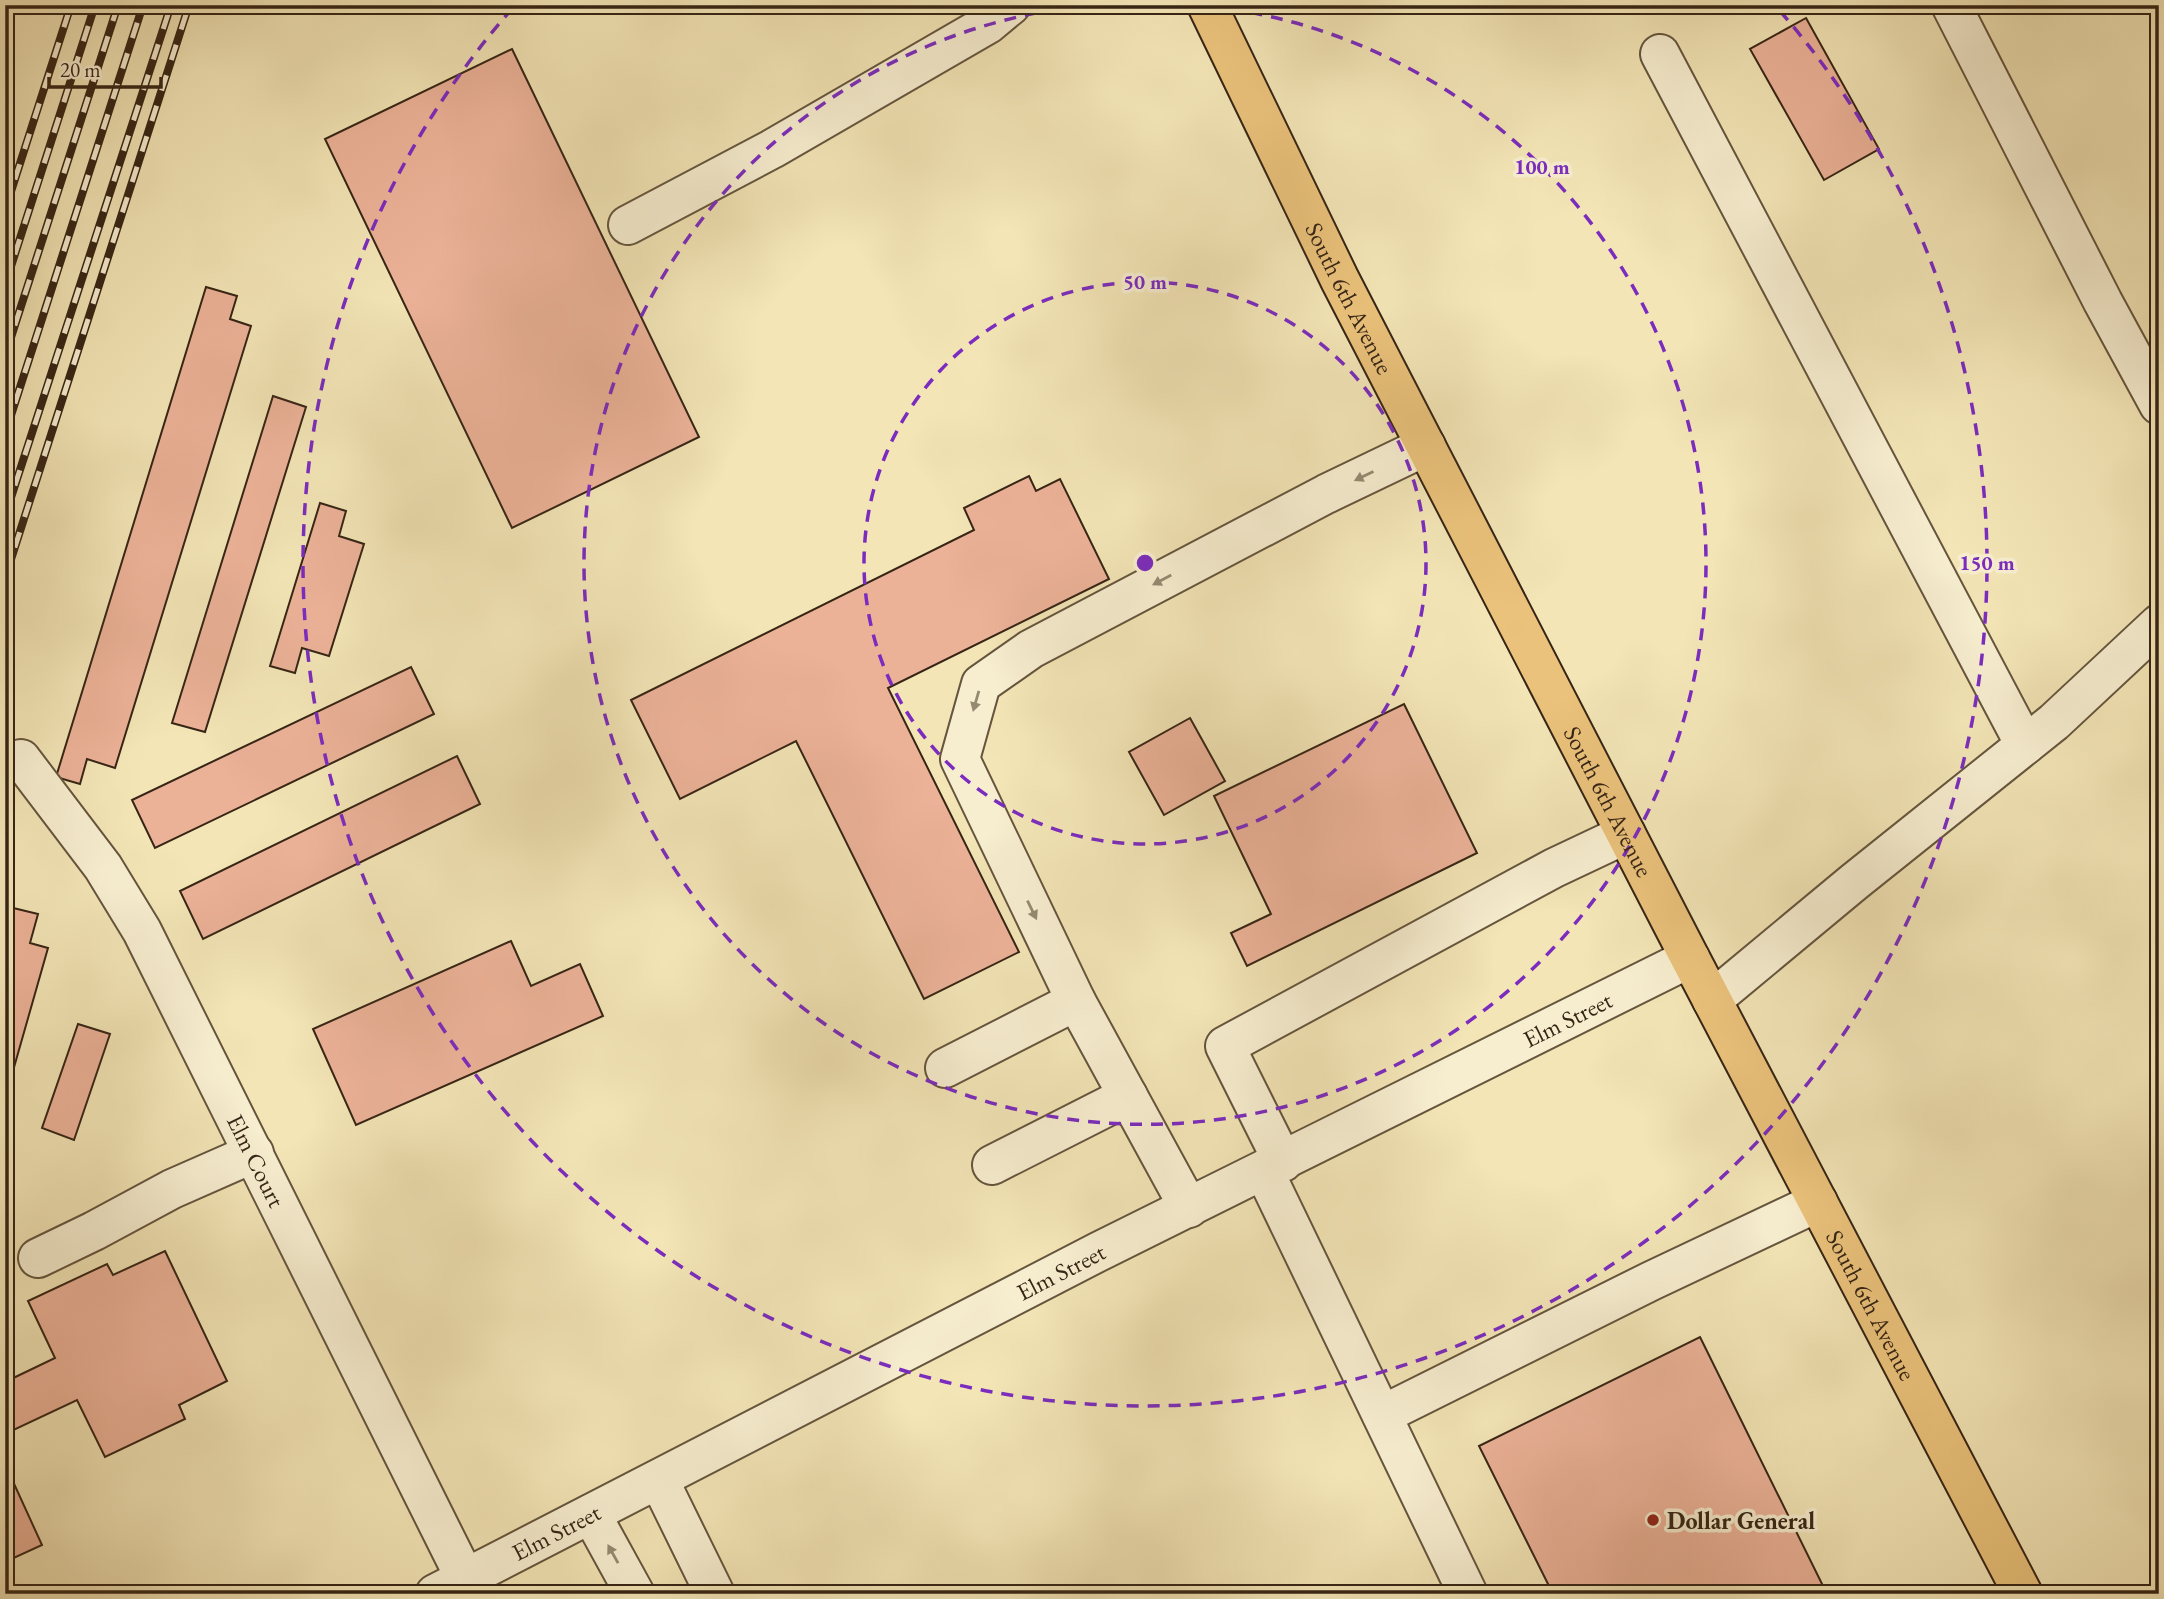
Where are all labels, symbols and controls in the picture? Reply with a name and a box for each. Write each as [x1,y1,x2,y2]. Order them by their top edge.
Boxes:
scale bar [49,46,161,90]
text: 20 m [60,56,101,83]
text: 100 m [1514,153,1570,180]
street label: South 6th Avenue [1299,217,1401,379]
text: 50 m [1123,268,1167,295]
one-way arrow [1354,470,1374,481]
text: 150 m [1959,549,2015,576]
centre of rings [1133,551,1157,575]
one-way arrow [1152,574,1172,586]
one-way arrow [970,691,980,712]
street label: South 6th Avenue [1557,720,1661,882]
one-way arrow [1026,900,1038,920]
street label: Elm Street [1518,984,1617,1054]
street label: Elm Court [220,1109,293,1213]
street label: South 6th Avenue [1819,1224,1924,1385]
street label: Elm Street [1011,1235,1111,1307]
street label: Elm Street [506,1496,606,1567]
place label: Dollar General [1667,1505,1815,1536]
marker: Dollar General [1645,1512,1661,1528]
one-way arrow [607,1544,619,1564]

